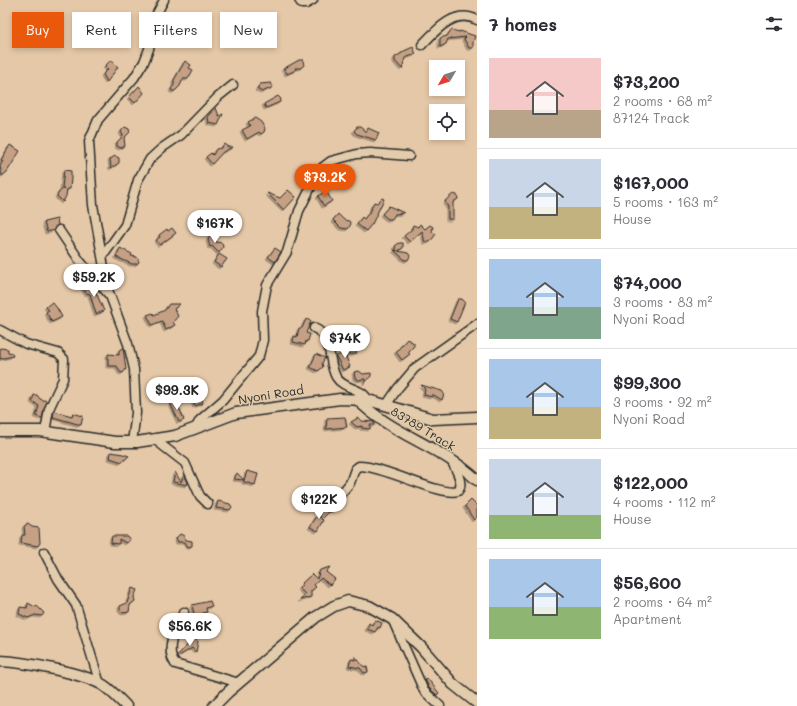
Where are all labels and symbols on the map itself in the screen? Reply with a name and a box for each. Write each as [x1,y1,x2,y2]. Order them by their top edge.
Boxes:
north arrow [429,60,465,96]
pin: $73.2K [292,164,358,198]
pin: $167K [187,210,243,244]
pin: $59.2K [61,264,127,298]
pin: $74K [321,325,369,359]
pin: $99.3K [144,377,210,411]
street label: Nyoni Road [237,381,305,407]
street label: 83789 Track [388,403,459,454]
pin: $122K [291,486,347,520]
pin: $56.6K [157,613,223,647]

